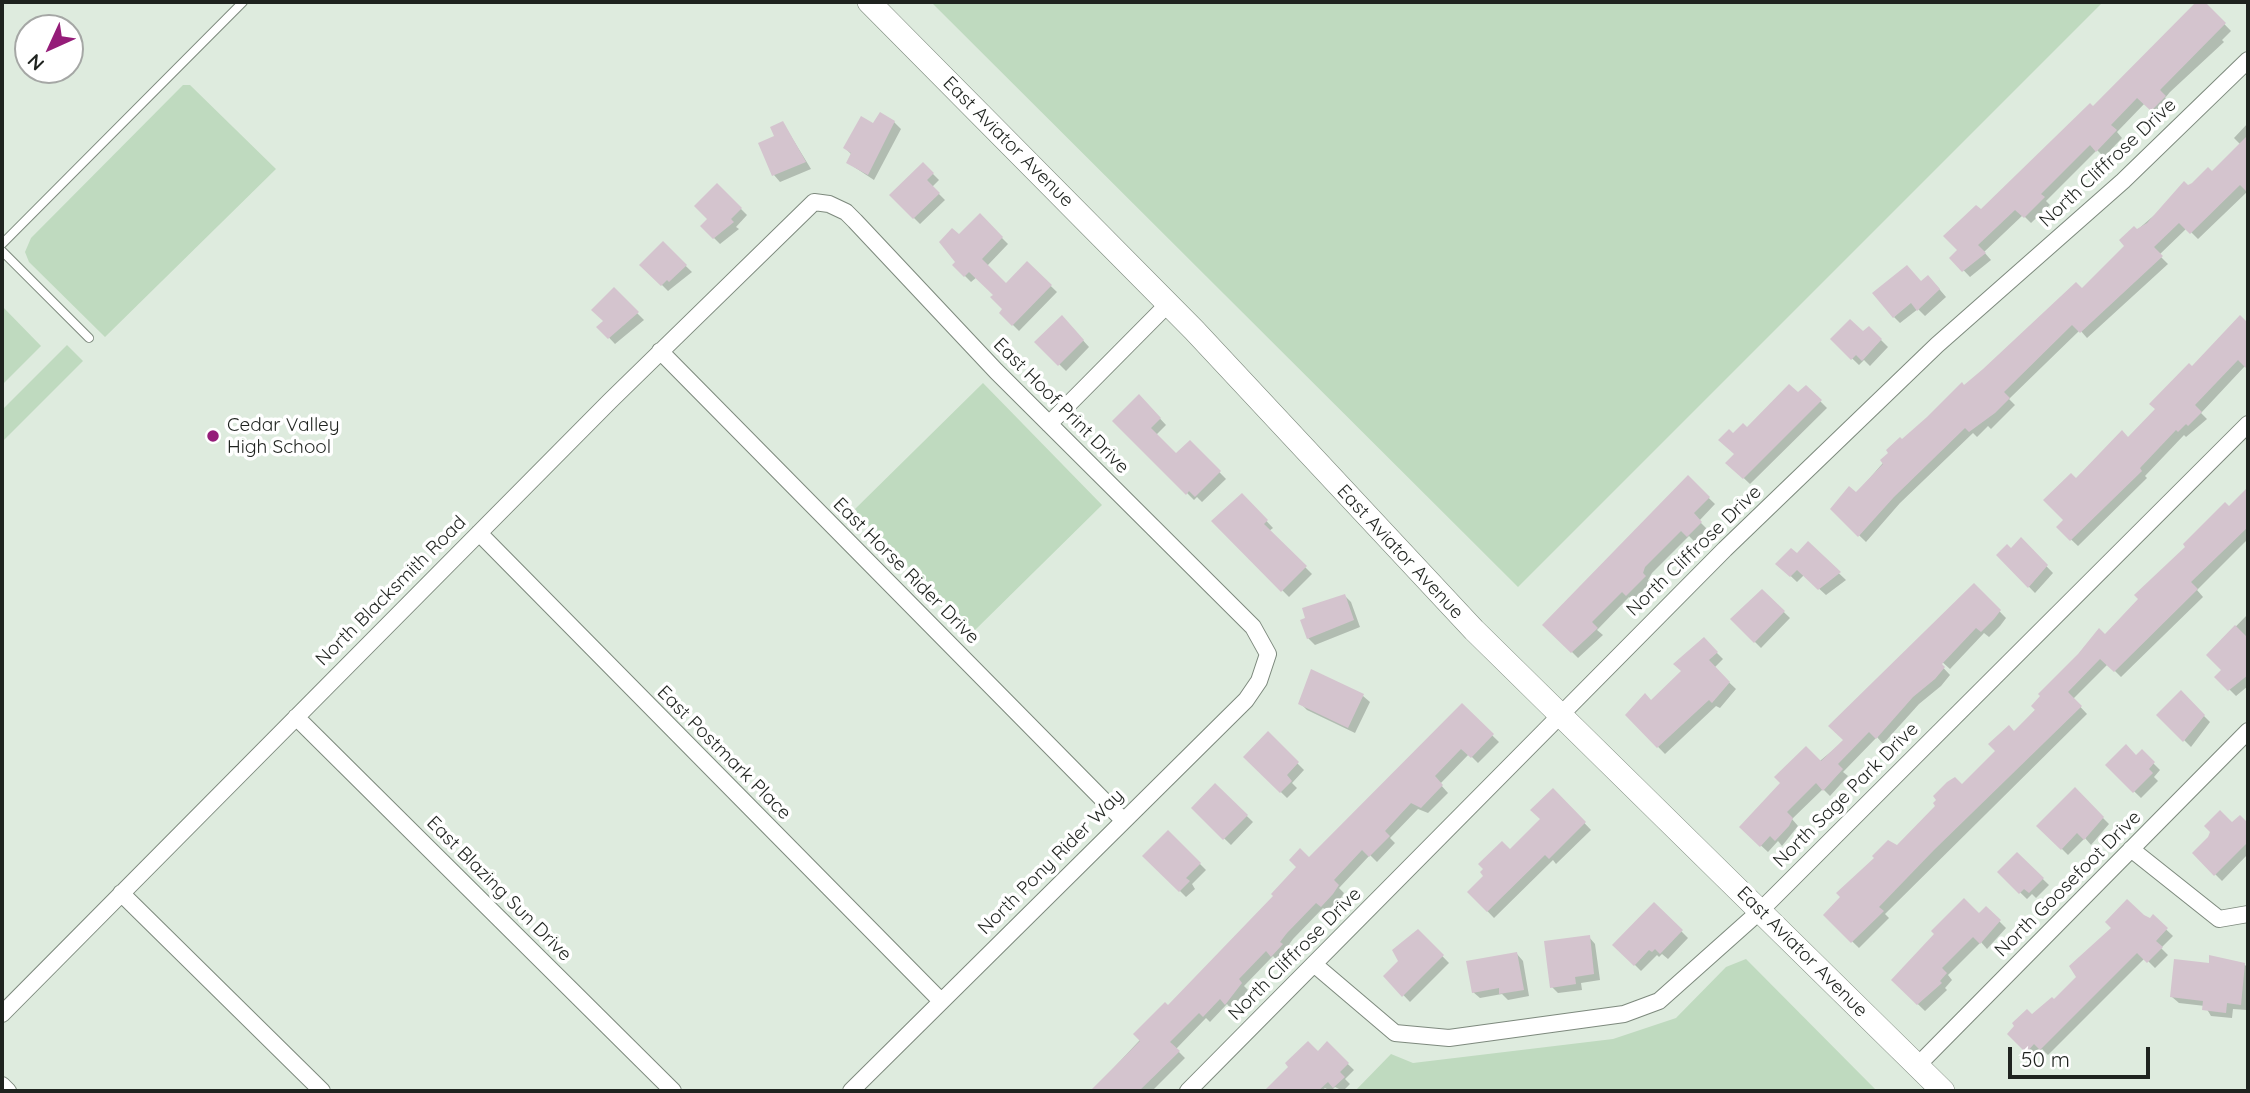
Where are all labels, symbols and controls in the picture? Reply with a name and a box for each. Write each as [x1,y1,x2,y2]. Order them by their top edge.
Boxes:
north arrow [14,14,84,84]
text: N [22,49,49,76]
street label: East Aviator Avenue [938,72,1078,212]
street label: North Cliffrose Drive [2035,94,2181,232]
street label: East Hoof Print Drive [988,333,1134,479]
place label: Cedar Valley High School [227,414,340,458]
marker: Cedar Valley High School [205,428,221,444]
street label: East Aviator Avenue [1332,480,1468,624]
street label: North Cliffrose Drive [1622,481,1766,621]
street label: East Horse Rider Drive [828,493,984,649]
street label: North Blacksmith Road [311,511,471,671]
street label: East Postmark Place [652,681,796,825]
street label: North Sage Park Drive [1769,718,1923,872]
street label: North Pony Rider Way [973,784,1129,940]
street label: North Goosefoot Drive [1990,806,2146,962]
street label: East Blazing Sun Drive [422,812,576,966]
street label: East Aviator Avenue [1732,882,1872,1022]
street label: North Cliffrose Drive [1224,883,1366,1025]
scale bar [2012,1034,2154,1078]
text: 50 m [2021,1046,2070,1072]

